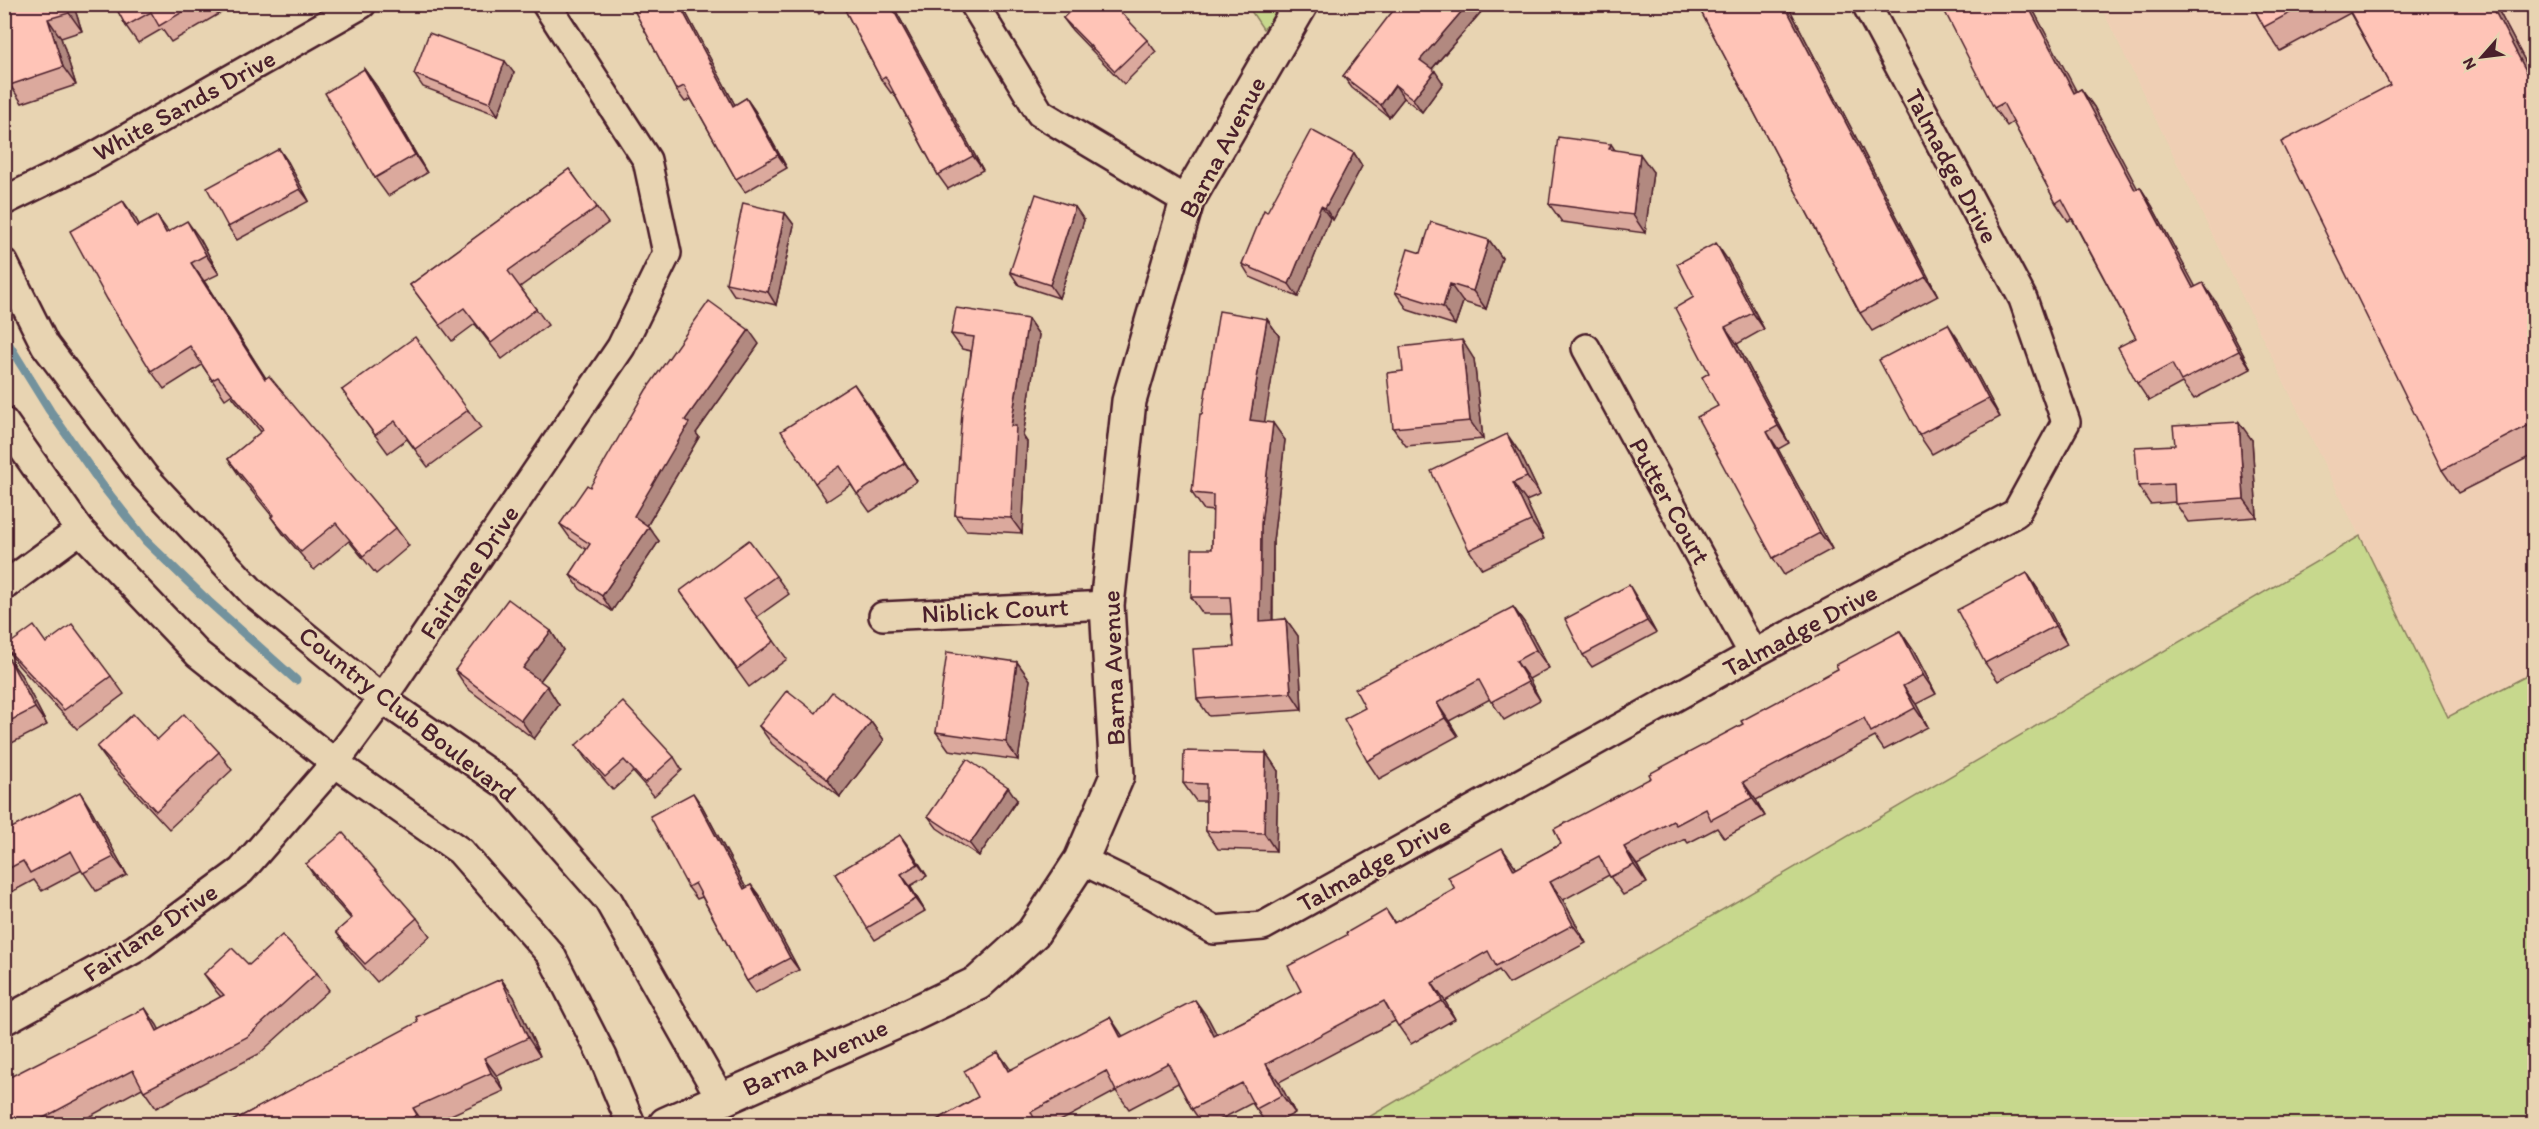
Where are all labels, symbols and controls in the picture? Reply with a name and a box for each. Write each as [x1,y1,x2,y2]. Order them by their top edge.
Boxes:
north arrow [2452,27,2512,87]
street label: White Sands Drive [87,42,281,168]
text: N [2458,55,2480,73]
street label: Barna Avenue [1171,71,1273,223]
street label: Talmadge Drive [1898,83,2006,249]
street label: Putter Court [1622,432,1718,570]
street label: Fairlane Drive [412,499,526,645]
street label: Talmadge Drive [1717,576,1883,684]
street label: Niblick Court [921,590,1070,630]
street label: Barna Avenue [1094,590,1132,746]
street label: Country Club Boulevard [292,619,524,810]
street label: Talmadge Drive [1292,809,1456,919]
street label: Fairlane Drive [77,875,223,989]
street label: Barna Avenue [737,1011,893,1103]

